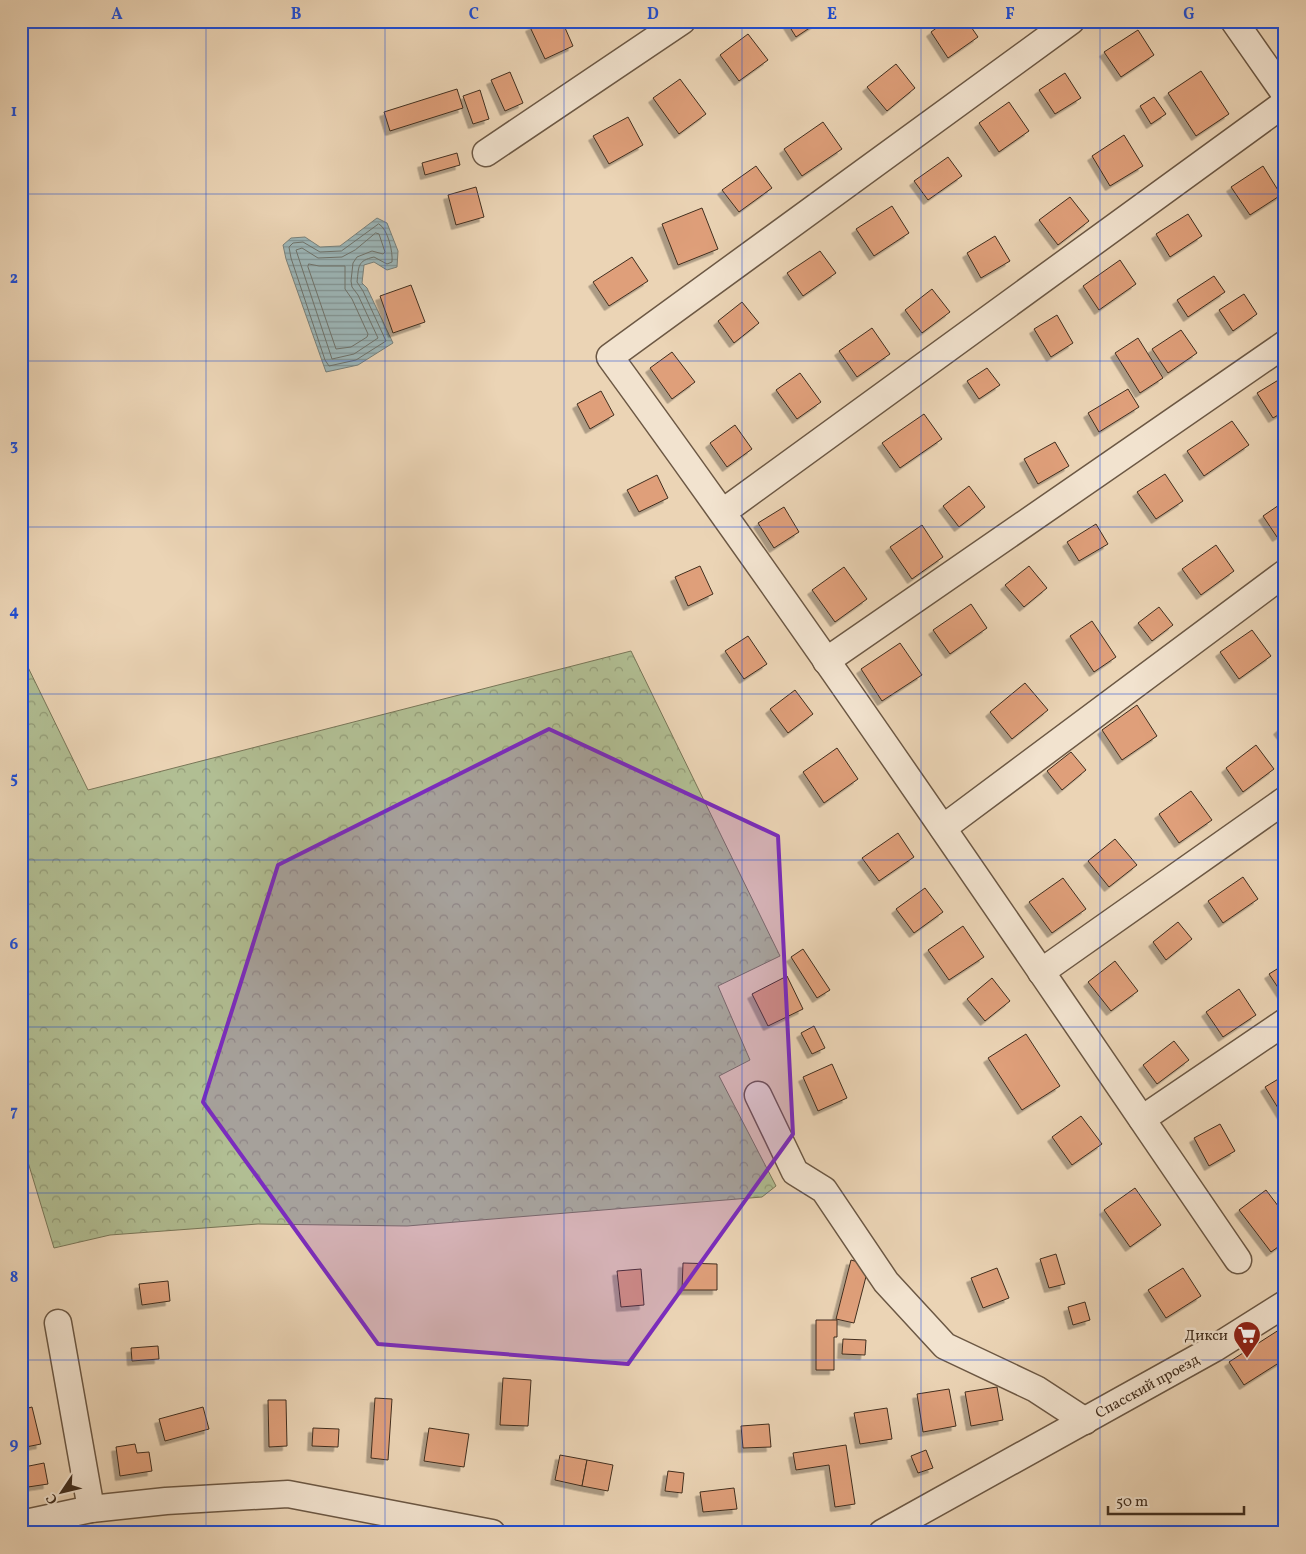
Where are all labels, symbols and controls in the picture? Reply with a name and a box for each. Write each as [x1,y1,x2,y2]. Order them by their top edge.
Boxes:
text: A [111,4,123,26]
text: B [291,4,302,26]
text: C [469,4,479,26]
text: D [647,4,659,26]
text: E [827,4,837,26]
text: F [1005,4,1015,26]
text: G [1183,4,1195,26]
text: 1 [11,101,17,123]
text: 2 [10,268,18,290]
text: 3 [10,435,18,457]
text: 4 [9,601,19,623]
text: 5 [10,768,18,790]
text: 6 [10,934,19,956]
text: 7 [10,1101,18,1123]
text: 8 [10,1267,18,1289]
supermarket icon: Дикси [1232,1320,1262,1359]
place label: Дикси [1184,1326,1228,1347]
street label: Спасский проезд [1092,1350,1204,1425]
text: 9 [10,1434,19,1456]
north arrow [38,1466,88,1516]
scale bar [1108,1484,1245,1516]
text: С [42,1489,63,1508]
text: 50 m [1116,1492,1148,1513]

